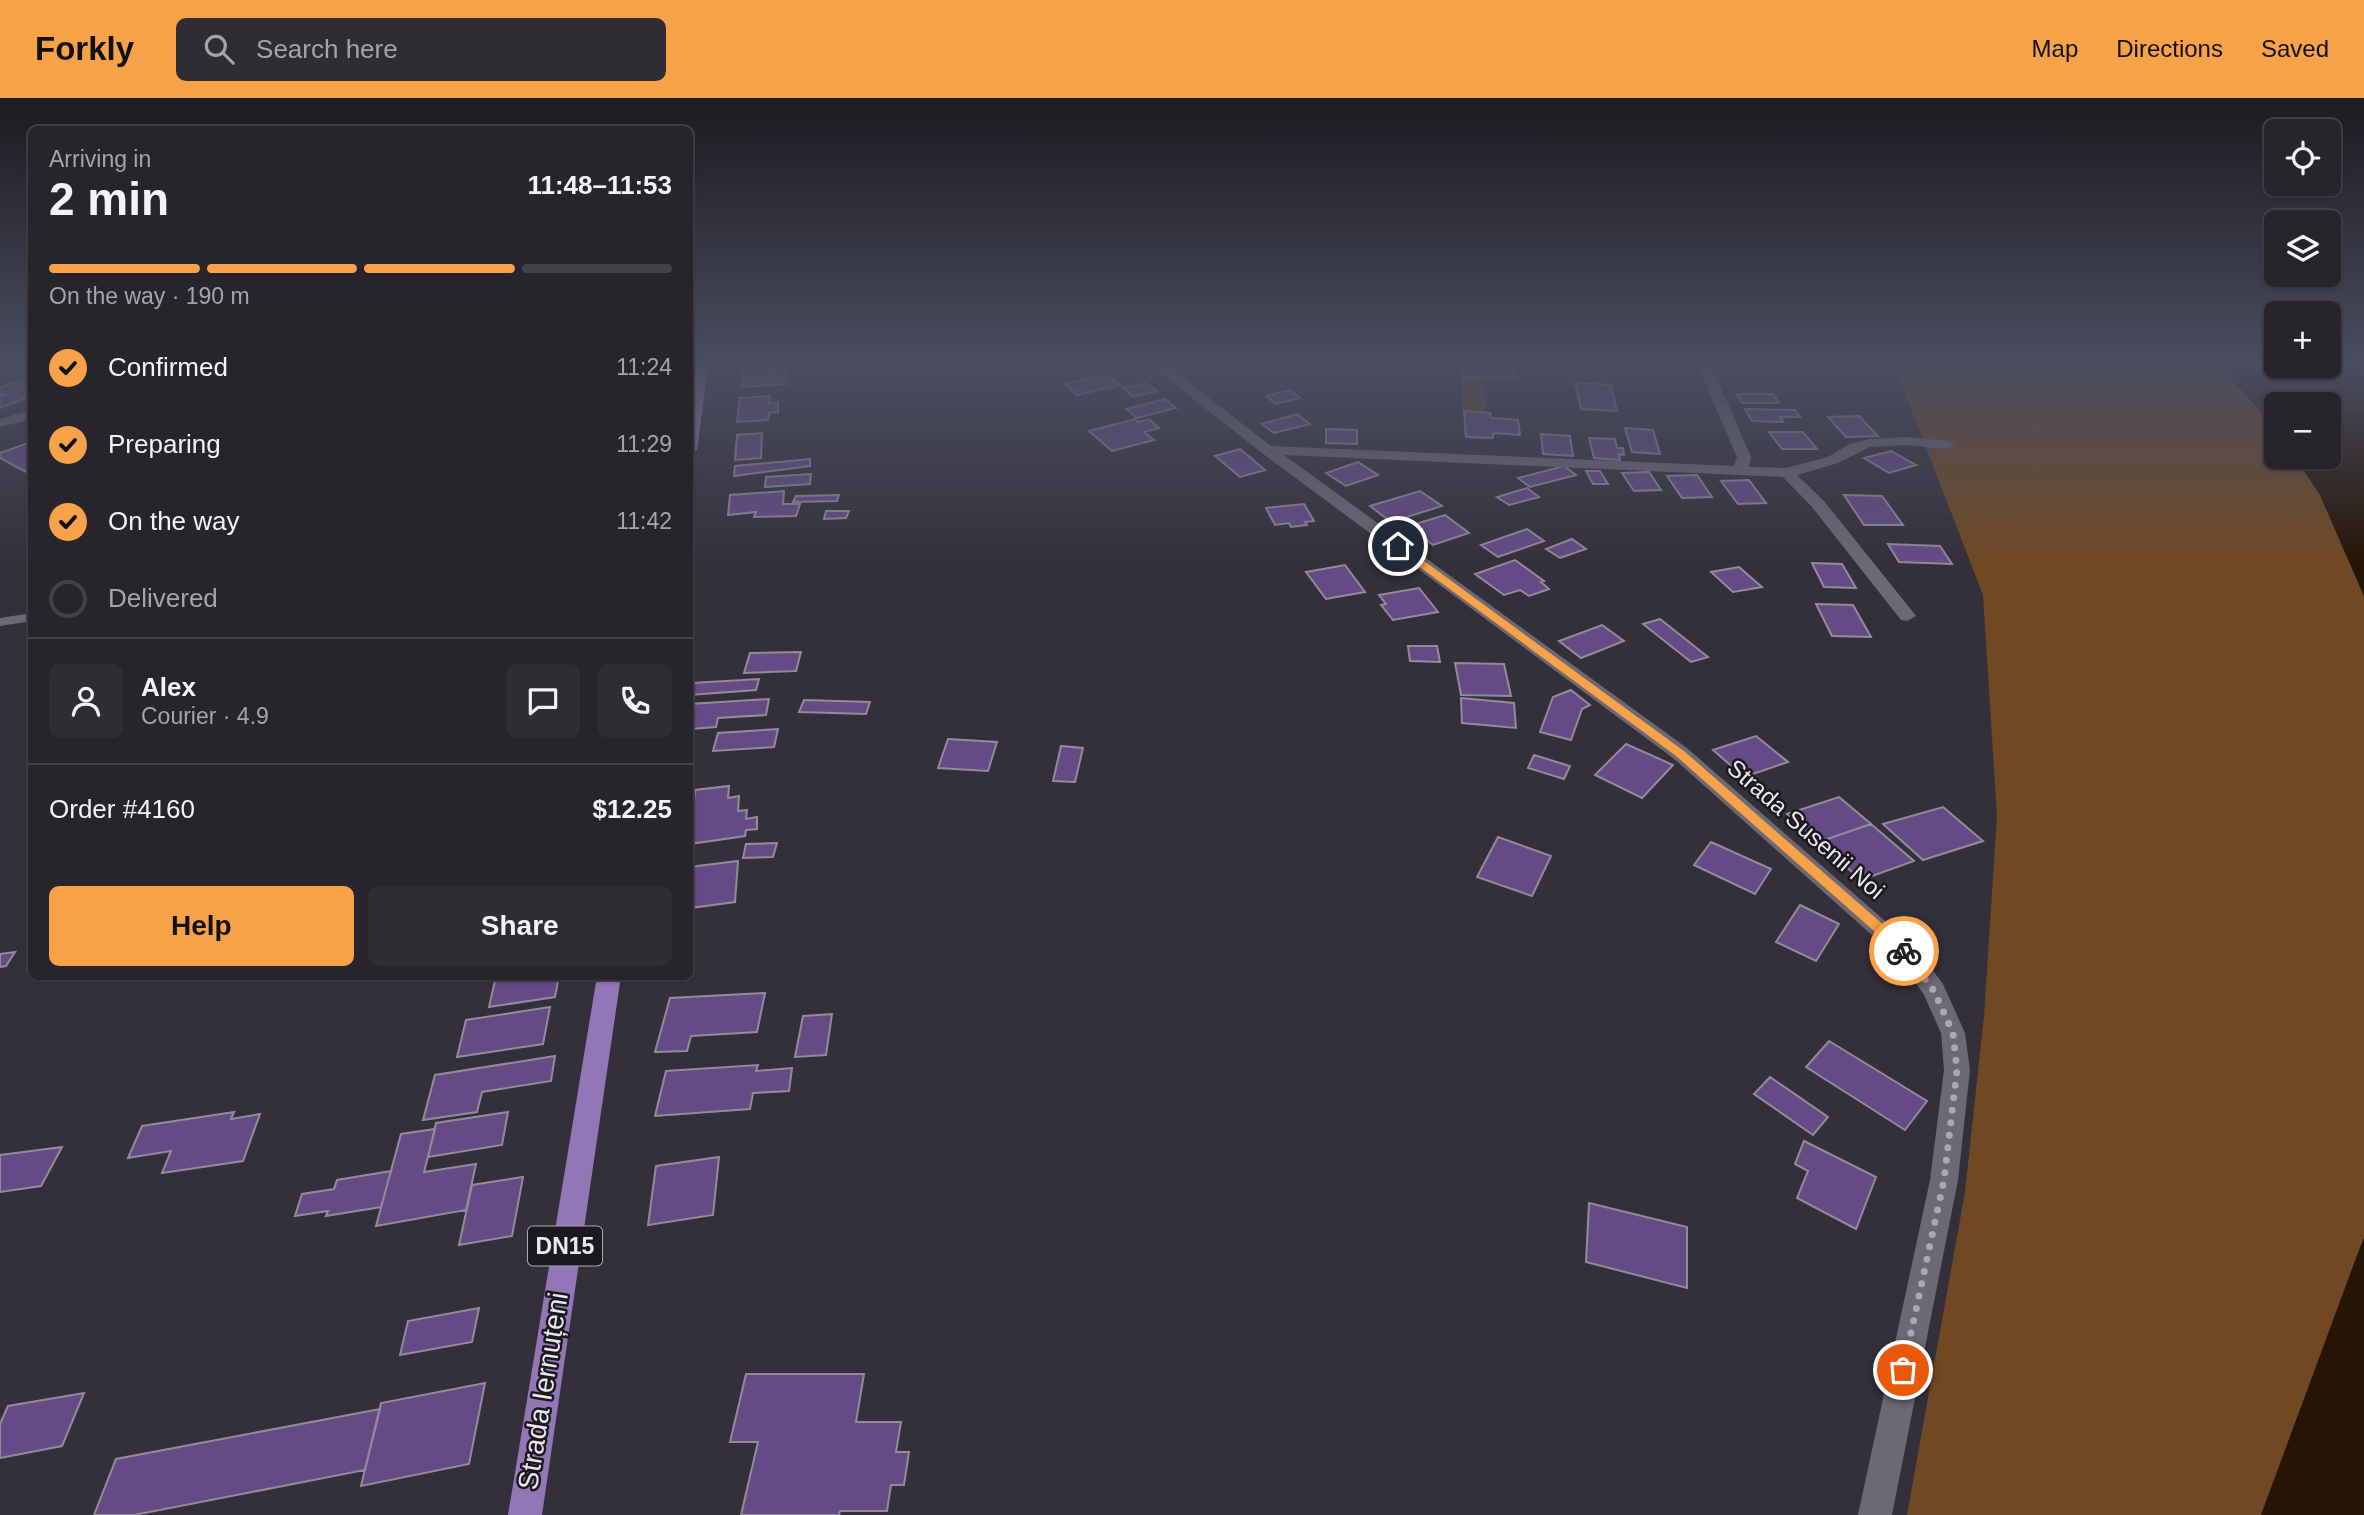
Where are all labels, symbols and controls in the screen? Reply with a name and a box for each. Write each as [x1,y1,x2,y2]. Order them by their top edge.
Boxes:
search box [176,18,666,81]
text: Forkly [35,30,134,67]
icon: search [200,30,238,68]
text: Search here [256,34,398,64]
text: Map [2032,35,2078,62]
text: Directions [2116,35,2223,62]
text: Saved [2261,35,2329,62]
map controls [2264,119,2341,469]
button: locate [2264,119,2341,196]
text: Arriving in [49,146,151,172]
text: 11:48–11:53 [527,170,672,200]
text: 2 min [49,173,169,225]
button: layers [2264,210,2341,287]
text: On the way · 190 m [49,283,250,309]
button: + [2264,301,2341,378]
icon: check [49,349,87,387]
text: Confirmed [108,352,228,382]
text: 11:24 [616,354,672,380]
button: − [2264,392,2341,469]
icon: check [49,426,87,464]
text: Preparing [108,429,221,459]
text: 11:29 [616,431,672,457]
icon: check [49,503,87,541]
text: On the way [108,506,240,536]
text: 11:42 [616,508,672,534]
pin [1368,516,1428,576]
icon: home [1379,527,1417,565]
text: Delivered [108,583,218,613]
button: person [49,664,123,738]
button: chat [506,664,580,738]
button: phone [598,664,672,738]
text: Alex [141,672,196,702]
text: Courier · 4.9 [141,703,269,729]
street label: Strada Susenii Noi [1722,754,1890,904]
text: Order #4160 [49,794,195,824]
text: $12.25 [592,794,672,824]
button: Help [49,886,354,966]
button: Share [368,886,672,966]
courier [1869,916,1939,986]
icon: bike [1885,932,1923,970]
road number: DN15 [528,1226,602,1266]
street label: Strada Iernuțeni [512,1290,574,1492]
pin [1873,1340,1933,1400]
icon: bag [1884,1351,1922,1389]

